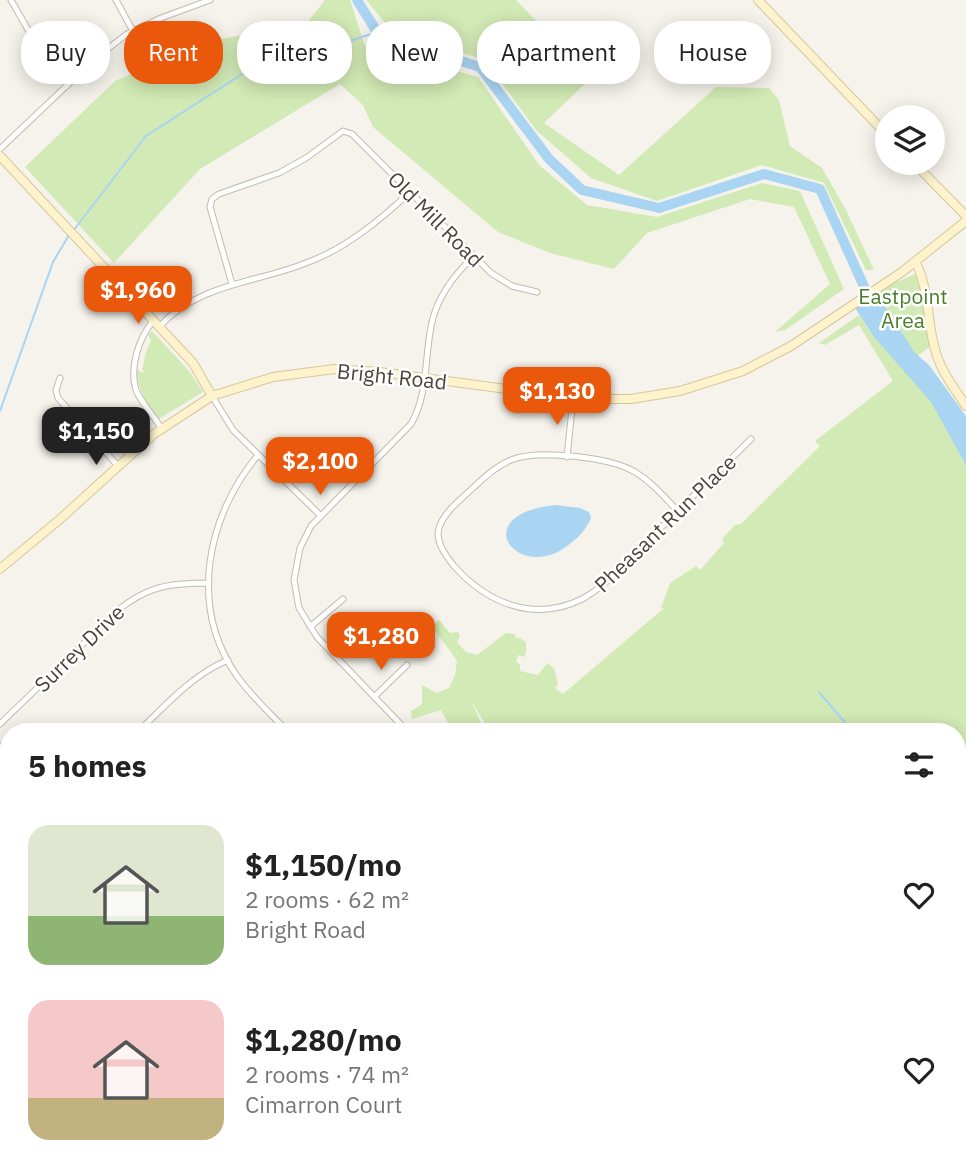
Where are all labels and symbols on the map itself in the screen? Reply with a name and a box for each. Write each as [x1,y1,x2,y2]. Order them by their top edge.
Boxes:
street label: Old Mill Road [382,165,490,273]
pin: $1,960 [81,266,195,326]
park label: Eastpoint Area [858,282,948,334]
street label: Bright Road [336,356,448,396]
pin: $1,130 [500,368,614,427]
pin: $1,150 [39,407,153,467]
pin: $2,100 [263,438,377,497]
street label: Pheasant Run Place [588,448,742,598]
street label: Surrey Drive [28,598,130,698]
pin: $1,280 [324,612,438,672]

